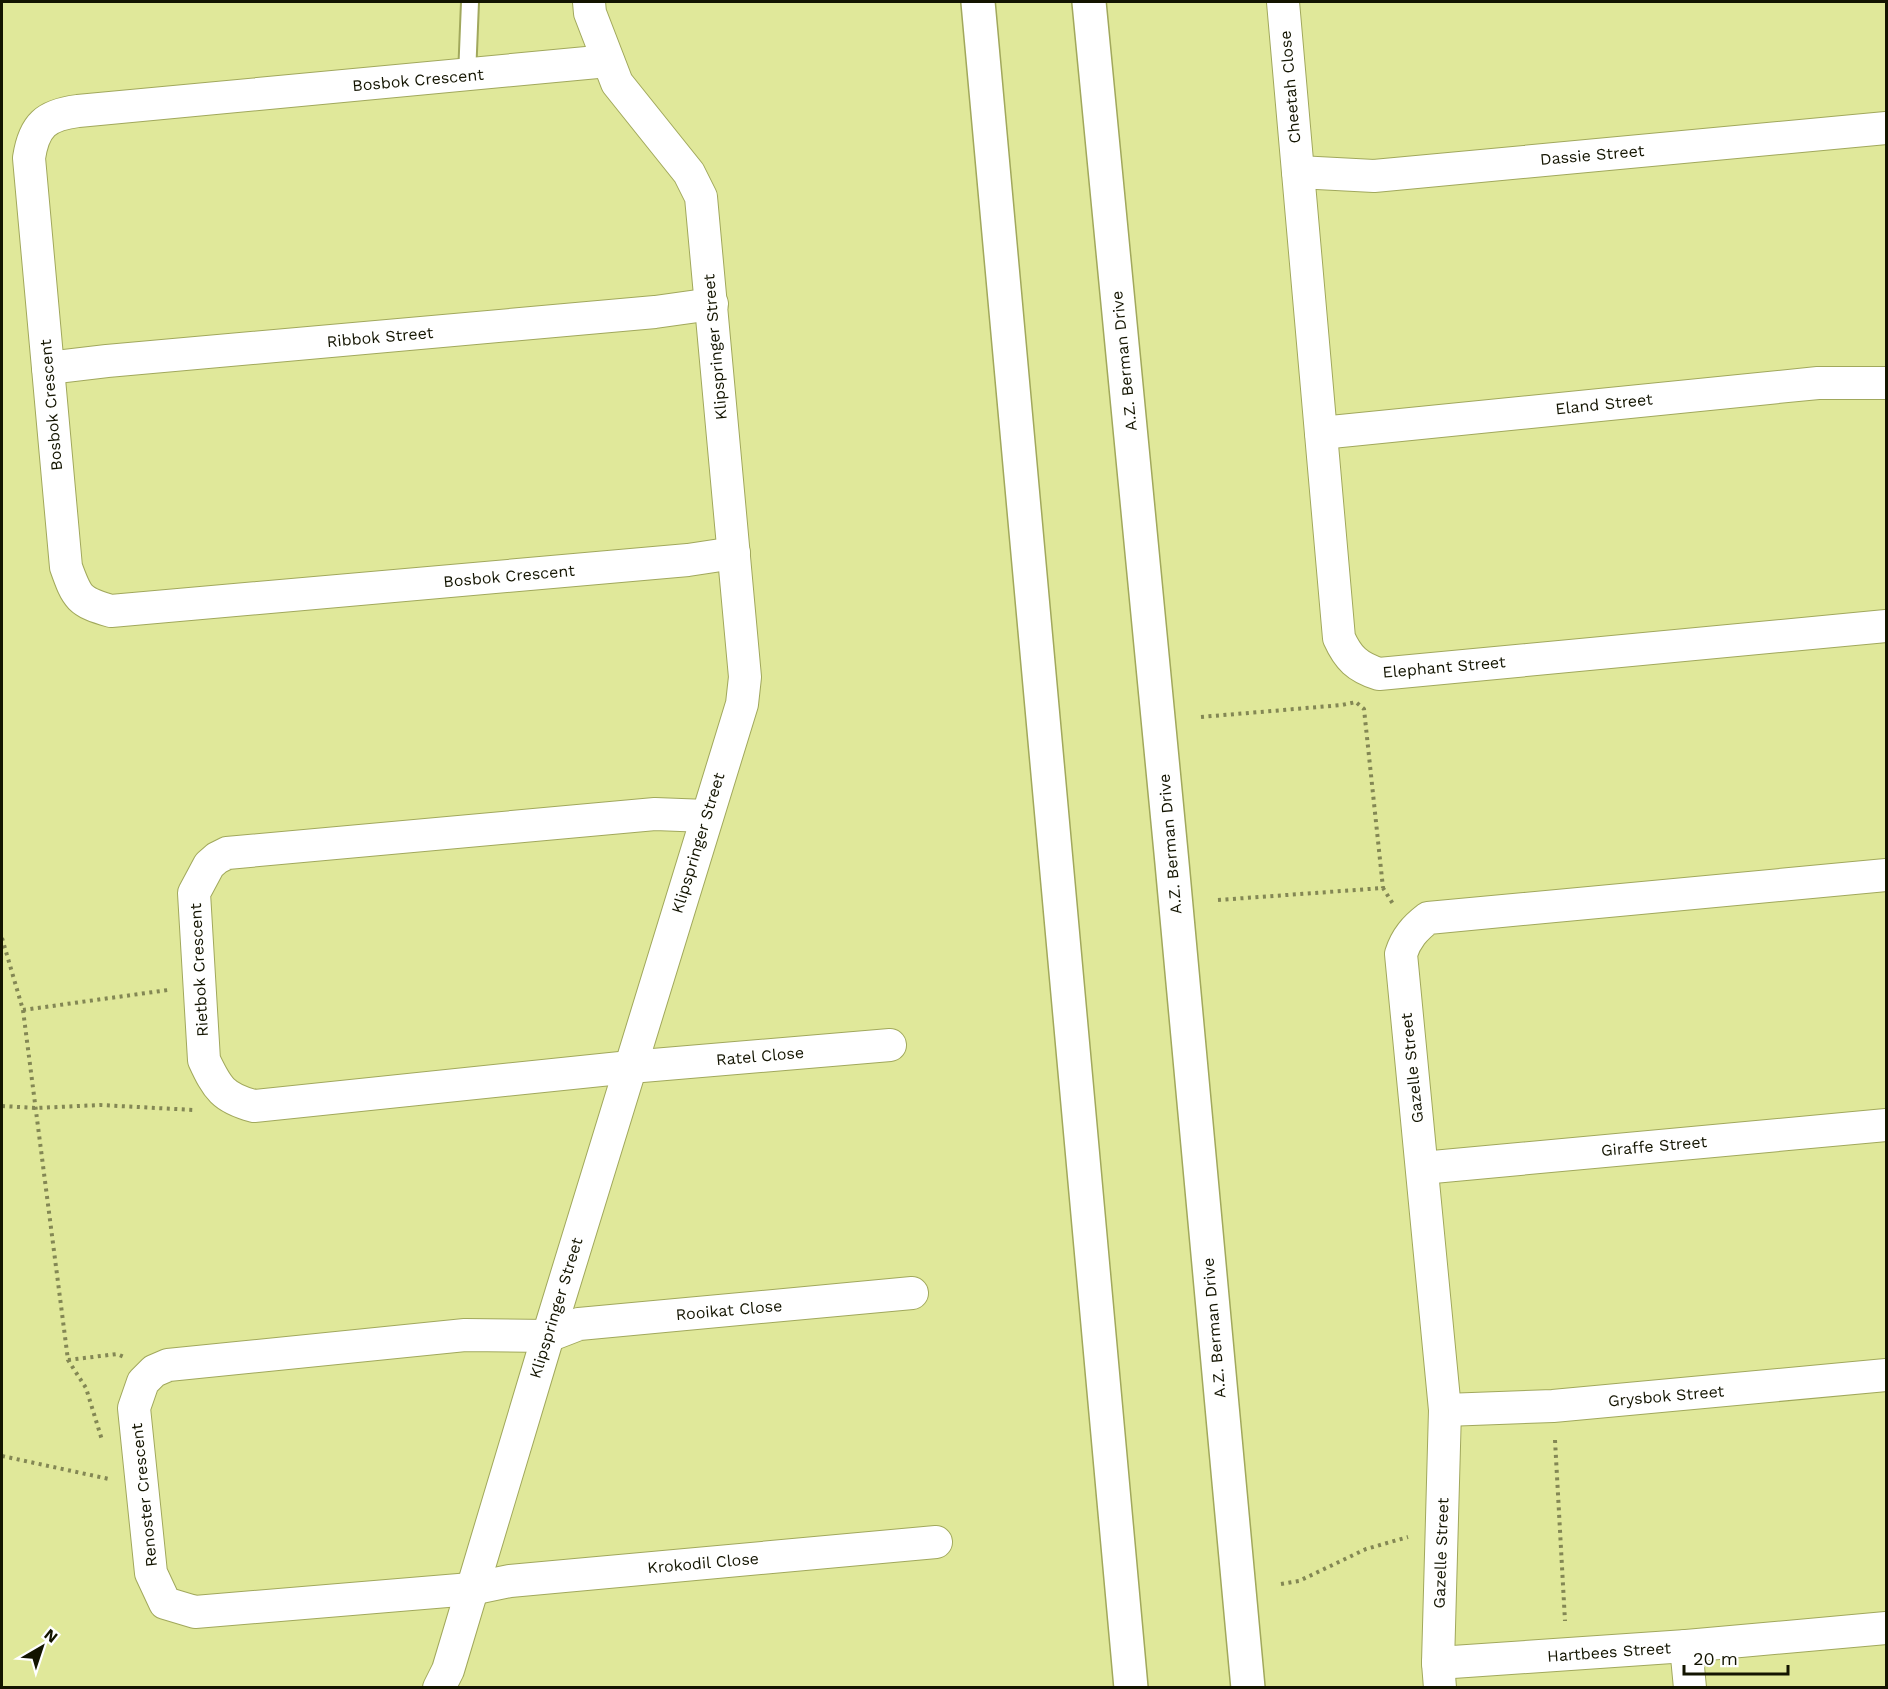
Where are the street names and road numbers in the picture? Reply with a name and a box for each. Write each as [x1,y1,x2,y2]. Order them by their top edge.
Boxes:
street label: Cheetah Close [1276,30,1304,144]
street label: Bosbok Crescent [351,65,485,95]
street label: Dassie Street [1539,141,1645,169]
street label: Klipspringer Street [699,273,731,421]
street label: A.Z. Berman Drive [1107,290,1141,432]
street label: Ribbok Street [326,323,434,351]
street label: Bosbok Crescent [36,338,66,472]
street label: Eland Street [1554,389,1654,419]
street label: Bosbok Crescent [442,561,576,591]
street label: Elephant Street [1382,652,1507,682]
street label: Klipspringer Street [668,770,729,916]
street label: A.Z. Berman Drive [1154,773,1186,915]
street label: Rietbok Crescent [186,902,212,1037]
street label: Gazelle Street [1397,1012,1427,1124]
street label: Ratel Close [715,1043,805,1069]
street label: Giraffe Street [1600,1132,1708,1160]
street label: Klipspringer Street [526,1235,587,1381]
street label: A.Z. Berman Drive [1198,1257,1230,1399]
street label: Rooikat Close [675,1296,783,1324]
street label: Grysbok Street [1607,1381,1725,1411]
street label: Renoster Crescent [127,1422,161,1568]
street label: Gazelle Street [1430,1497,1452,1609]
street label: Krokodil Close [646,1549,760,1577]
street label: Hartbees Street [1546,1638,1672,1666]

